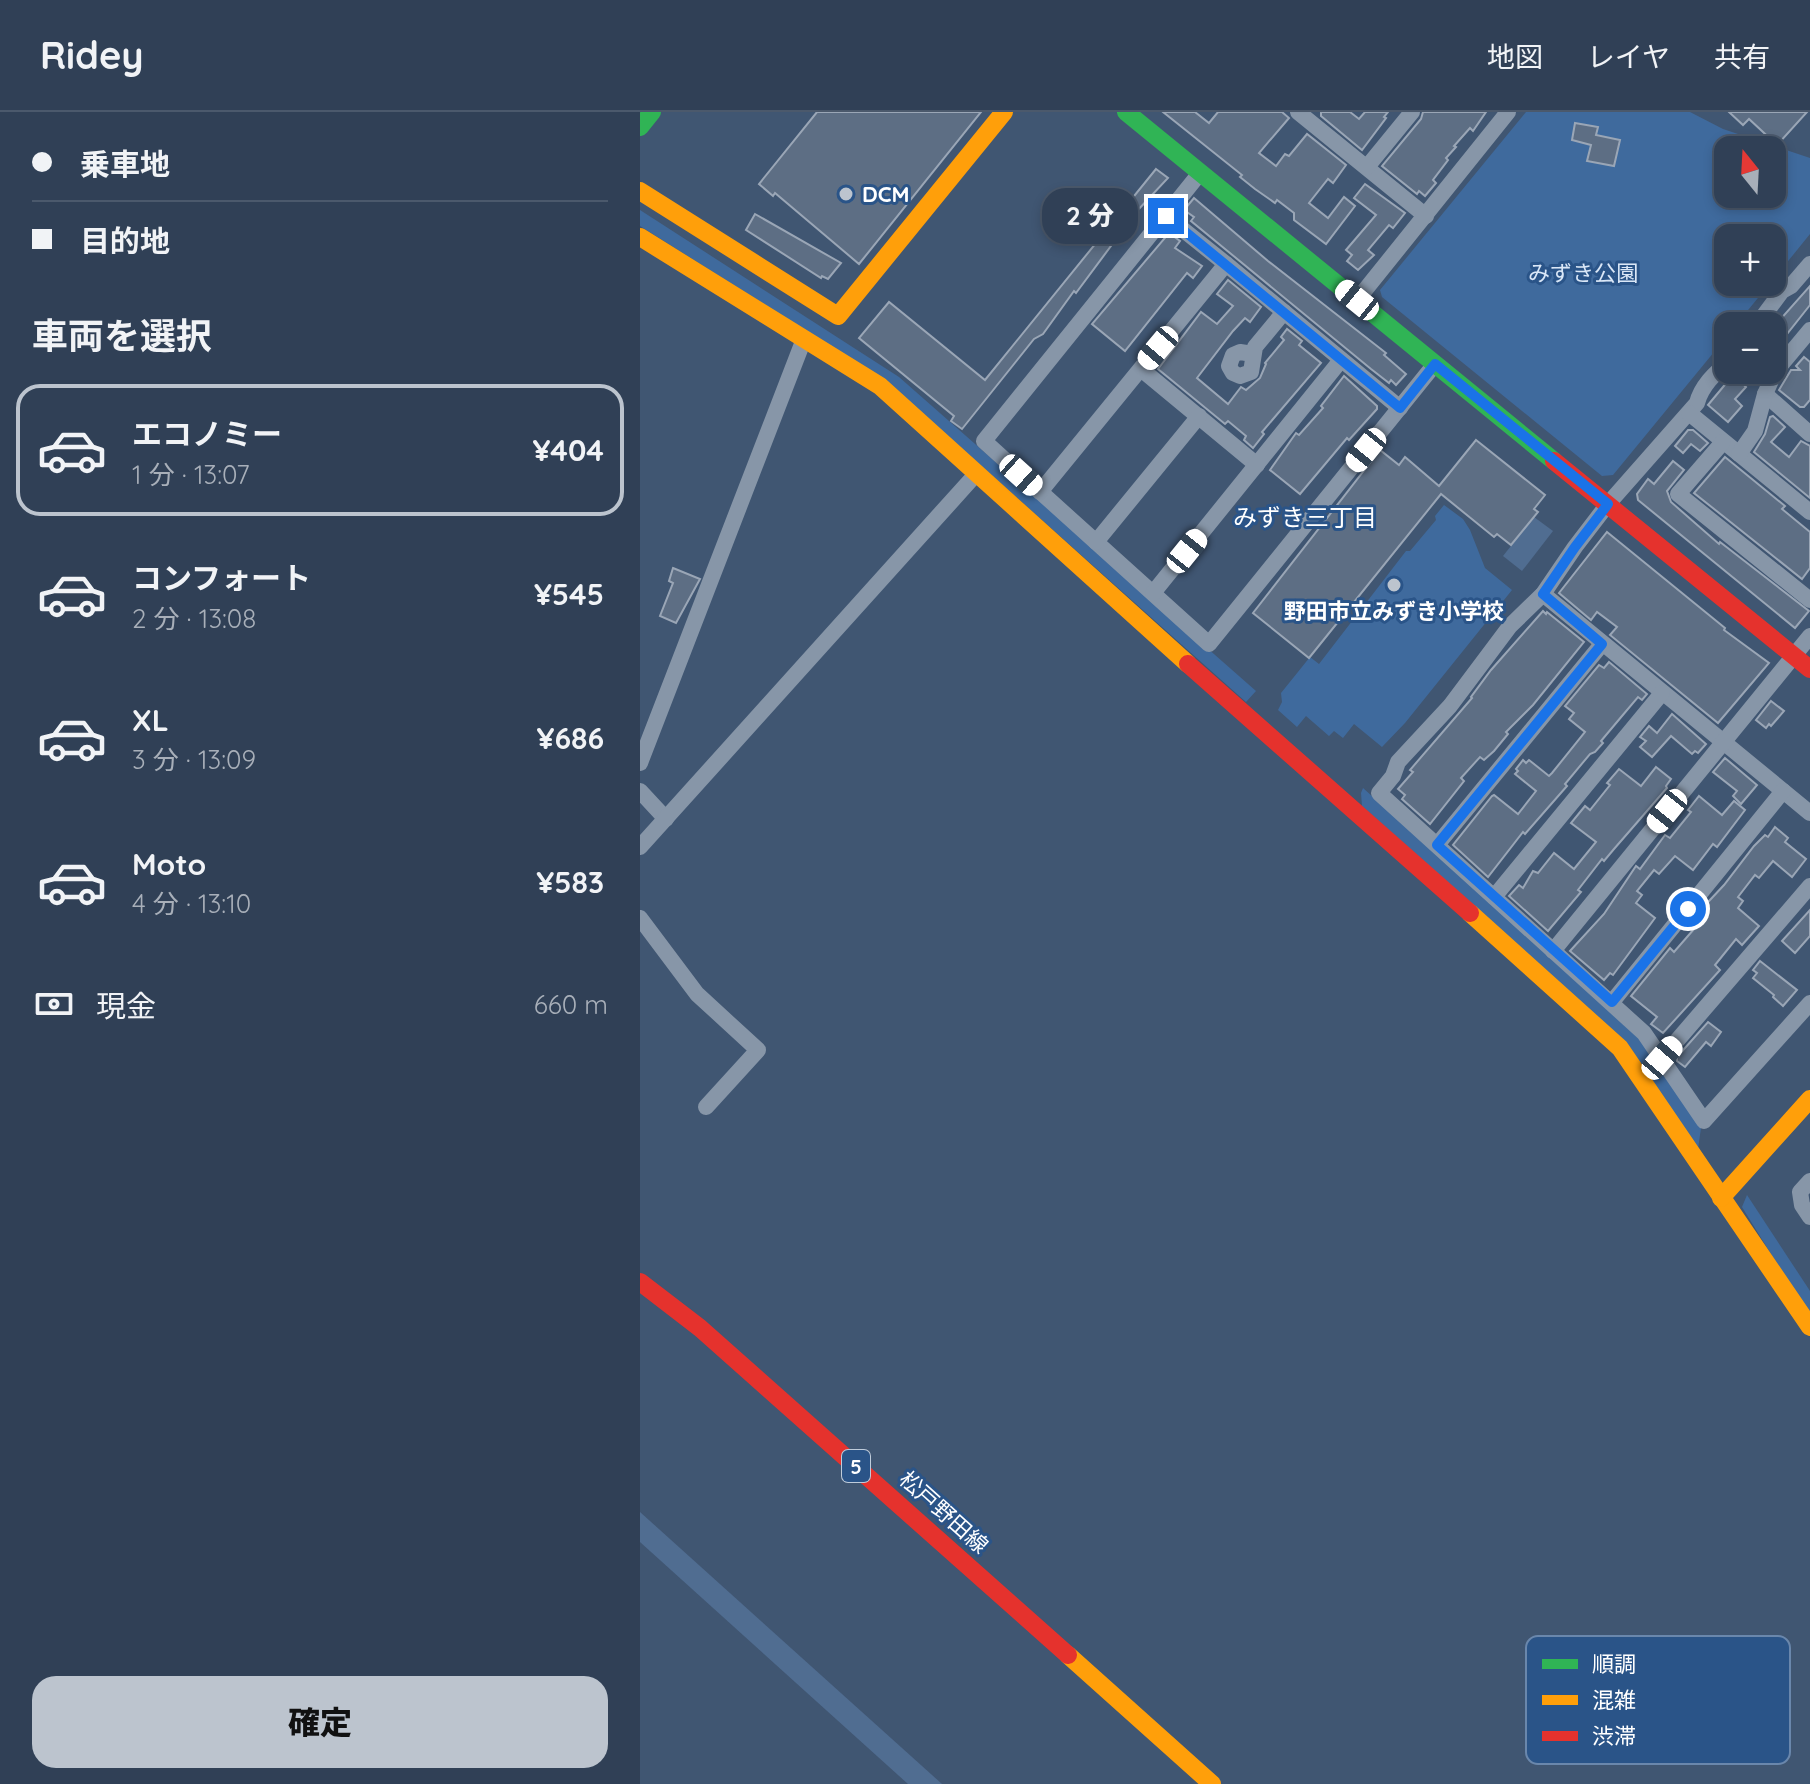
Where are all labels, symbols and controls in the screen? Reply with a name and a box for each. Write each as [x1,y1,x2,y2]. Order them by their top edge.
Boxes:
text: Ridey [40,31,143,79]
text: 地図 [1487,39,1543,74]
text: レイヤ [1587,39,1670,74]
text: 共有 [1714,39,1770,74]
north arrow [1714,136,1786,208]
map controls [1714,136,1786,384]
text: 乗車地 [80,145,170,183]
place label: DCM [862,180,910,208]
marker: DCM [837,185,855,203]
callout: 2 分 [1042,188,1138,244]
route end [1148,198,1184,234]
text: 2 分 [1066,199,1114,232]
text: 目的地 [80,222,170,260]
button: + [1714,224,1786,296]
park label: みずき公園 [1528,259,1638,287]
car [1331,276,1383,324]
button: − [1714,312,1786,384]
text: 車両を選択 [32,313,212,358]
car [1133,322,1183,374]
icon: car [36,414,108,486]
text: エコノミー [132,415,282,453]
car [1342,424,1390,476]
text: ¥404 [532,431,604,469]
car [995,450,1047,500]
text: 1 分 · 13:07 [132,458,249,491]
district label: みずき三丁目 [1233,502,1377,532]
car [1163,525,1211,577]
icon: car [36,558,108,630]
text: コンフォート [132,559,311,597]
text: ¥545 [534,575,604,613]
marker: 野田市立みずき小学校 [1385,576,1403,594]
place label: 野田市立みずき小学校 [1284,597,1504,625]
text: 2 分 · 13:08 [132,602,256,635]
text: XL [132,701,169,739]
icon: car [36,702,108,774]
text: ¥686 [537,719,604,757]
text: 3 分 · 13:09 [132,743,256,776]
car [1643,785,1691,837]
text: Moto [132,845,206,883]
icon: car [36,846,108,918]
text: ¥583 [536,863,604,901]
text: 4 分 · 13:10 [132,887,251,920]
route start [1670,891,1706,927]
icon: cash [32,982,76,1026]
text: 現金 [96,987,156,1025]
text: 660 m [534,988,608,1021]
car [1637,1032,1687,1084]
road number: 5 [842,1450,870,1482]
street label: 松戸野田線 [894,1465,994,1559]
legend [1526,1636,1790,1764]
text: 順調 [1592,1650,1636,1678]
button: 確定 [32,1676,608,1768]
text: 混雑 [1592,1686,1636,1714]
text: 渋滞 [1592,1722,1636,1750]

